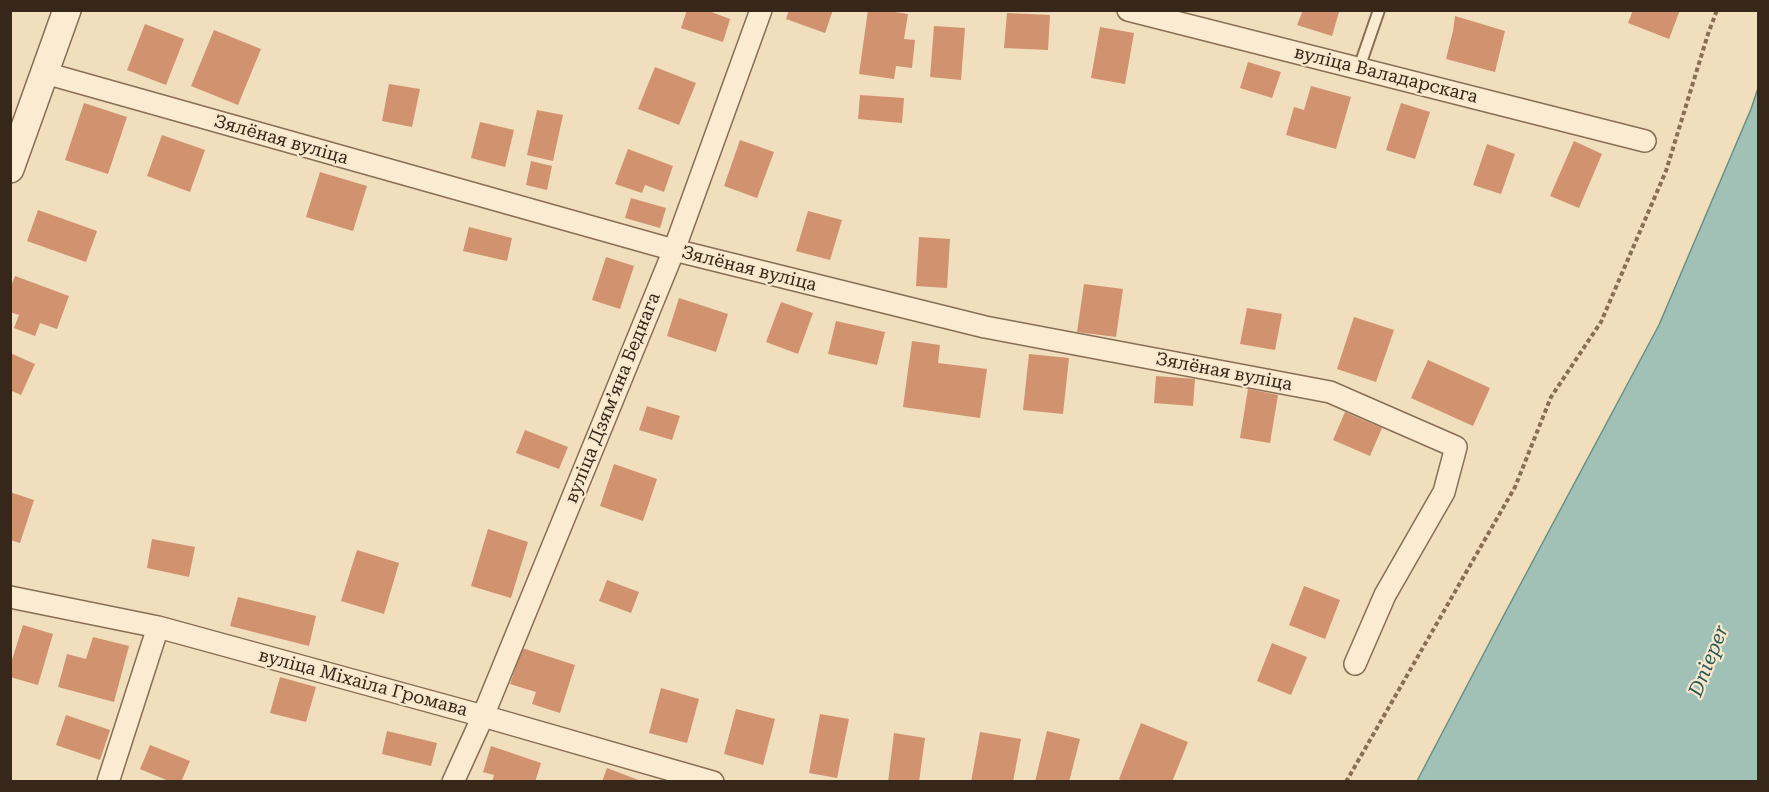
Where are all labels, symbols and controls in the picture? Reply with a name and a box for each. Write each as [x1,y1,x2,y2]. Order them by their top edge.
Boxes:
street label: вуліца Валадарскага [1292,42,1480,108]
street label: Зялёная вуліца [211,110,351,170]
street label: Зялёная вуліца [679,242,819,296]
street label: вуліца Дзямʼяна Беднага [561,289,665,507]
street label: Зялёная вуліца [1154,348,1294,396]
water label: Dnieper [1684,622,1734,700]
street label: вуліца Міхаіла Громава [256,645,470,721]

